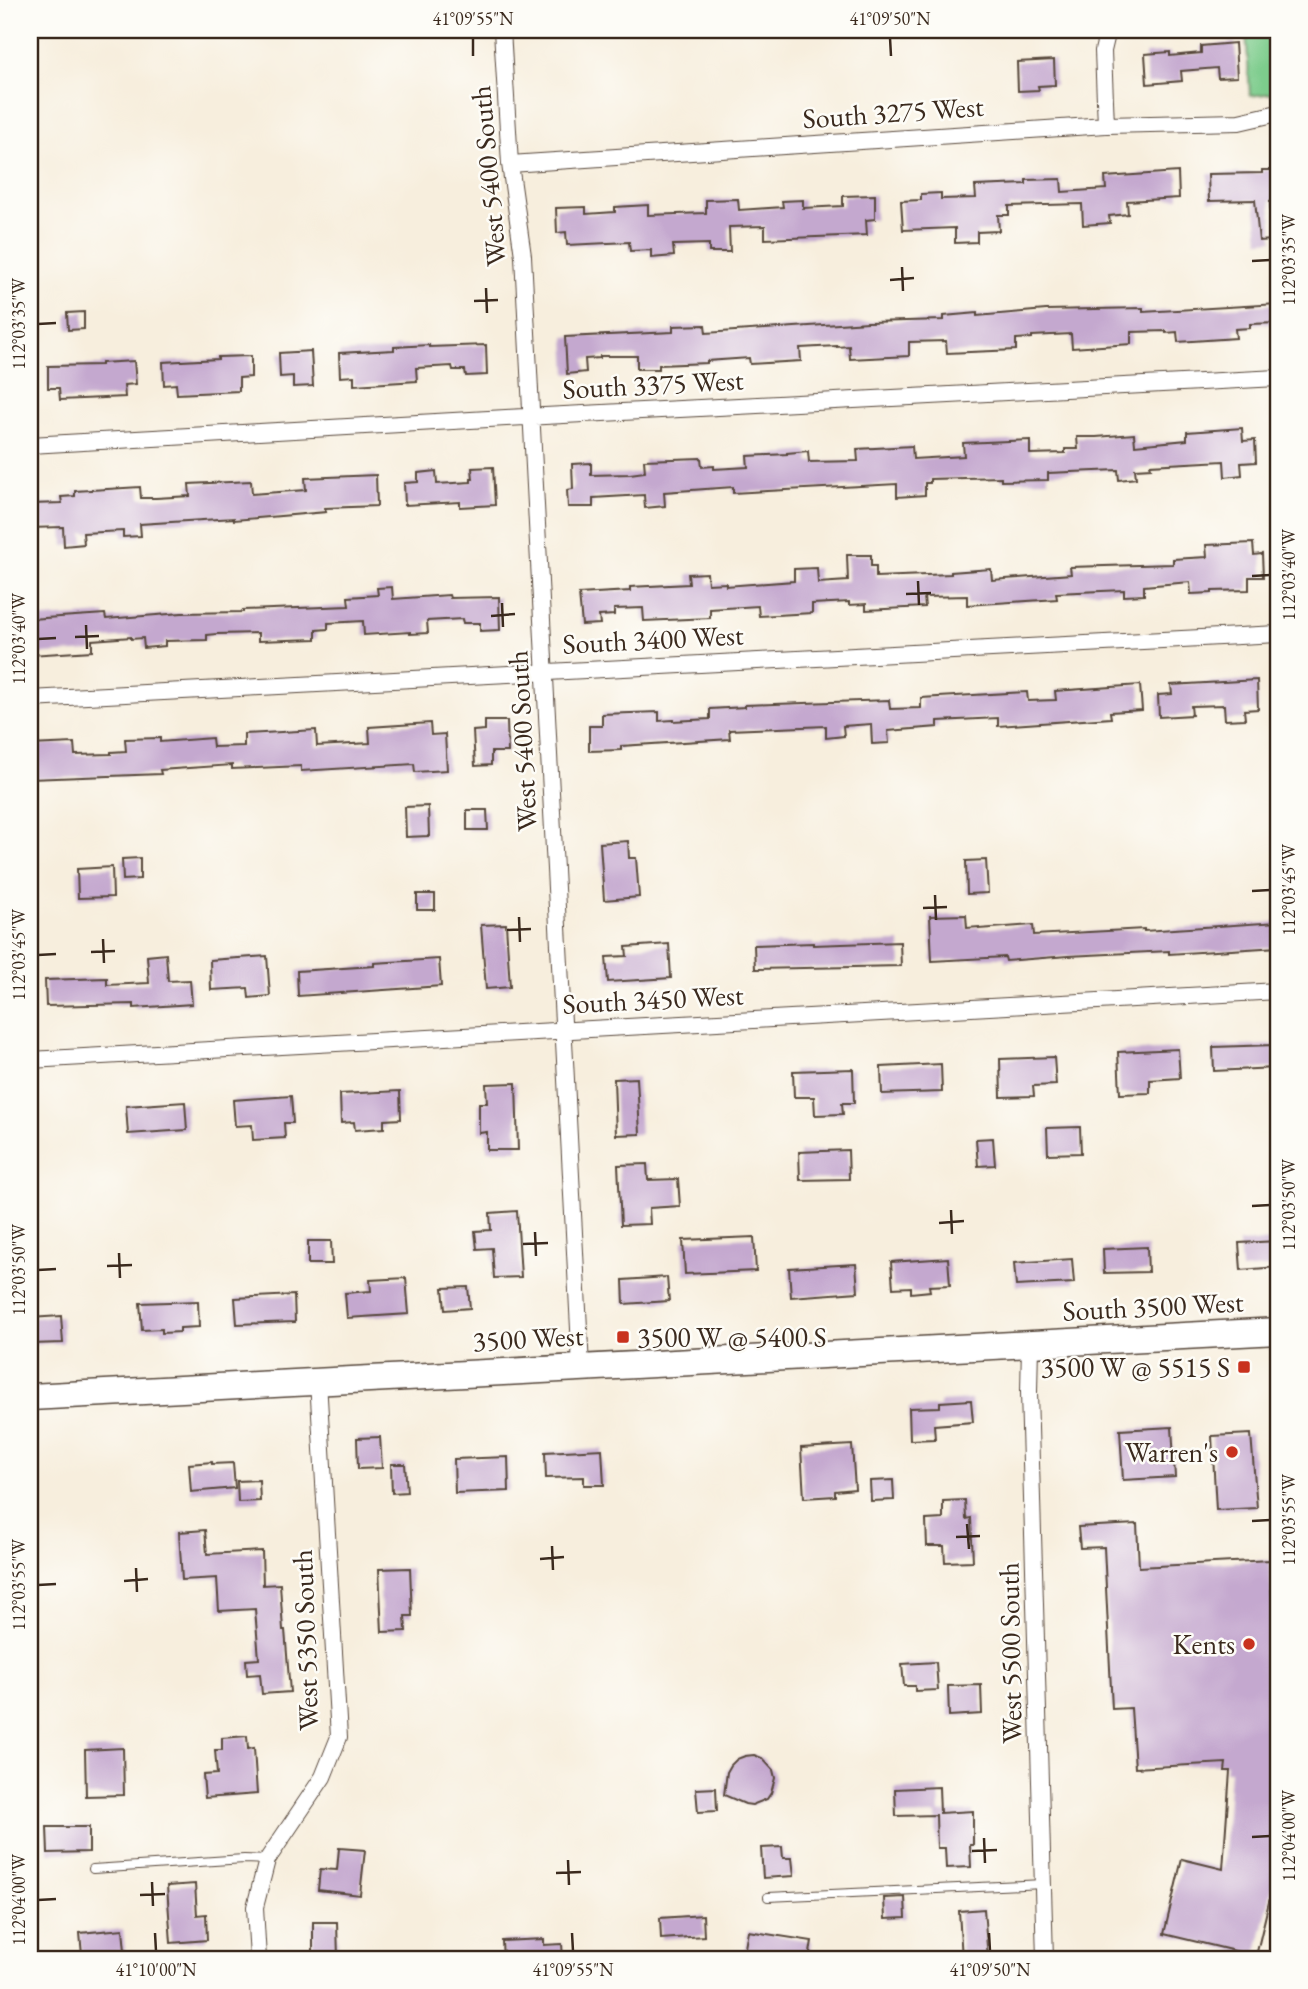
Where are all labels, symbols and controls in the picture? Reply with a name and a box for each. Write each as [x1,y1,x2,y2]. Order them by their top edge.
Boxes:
text: 41°09'55"N [433,7,514,30]
text: 41°09'50"N [850,7,931,30]
street label: West 5400 South [462,84,514,268]
street label: South 3275 West [801,88,985,136]
text: 112°03'35"W [1277,214,1300,306]
text: 112°03'35"W [7,278,30,370]
street label: South 3375 West [561,361,745,407]
text: 112°03'40"W [1277,529,1300,621]
text: 112°03'40"W [7,593,30,685]
street label: South 3400 West [561,616,745,662]
street label: West 5400 South [499,649,545,833]
text: 112°03'45"W [1277,844,1300,936]
text: 112°03'45"W [7,909,30,1001]
street label: South 3450 West [561,976,745,1022]
text: 112°03'50"W [1277,1159,1300,1251]
text: 112°03'50"W [7,1224,30,1316]
street label: South 3500 West [1061,1283,1245,1329]
street label: 3500 West [472,1317,585,1359]
place label: 3500 W @ 5400 S [637,1319,827,1355]
marker: 3500 W @ 5400 S [615,1329,631,1345]
place label: 3500 W @ 5515 S [1040,1349,1230,1385]
marker: 3500 W @ 5515 S [1236,1359,1252,1375]
place label: Warren's [1125,1434,1218,1470]
marker: Warren's [1224,1444,1240,1460]
text: 112°03'55"W [1277,1474,1300,1566]
text: 112°03'55"W [7,1539,30,1631]
street label: West 5350 South [284,1549,326,1731]
street label: West 5500 South [990,1562,1030,1744]
place label: Kents [1172,1626,1235,1662]
marker: Kents [1241,1636,1257,1652]
text: 112°04'00"W [1277,1790,1300,1882]
text: 112°04'00"W [7,1854,30,1946]
text: 41°10'00"N [116,1958,197,1981]
text: 41°09'55"N [533,1958,614,1981]
text: 41°09'50"N [950,1958,1031,1981]

